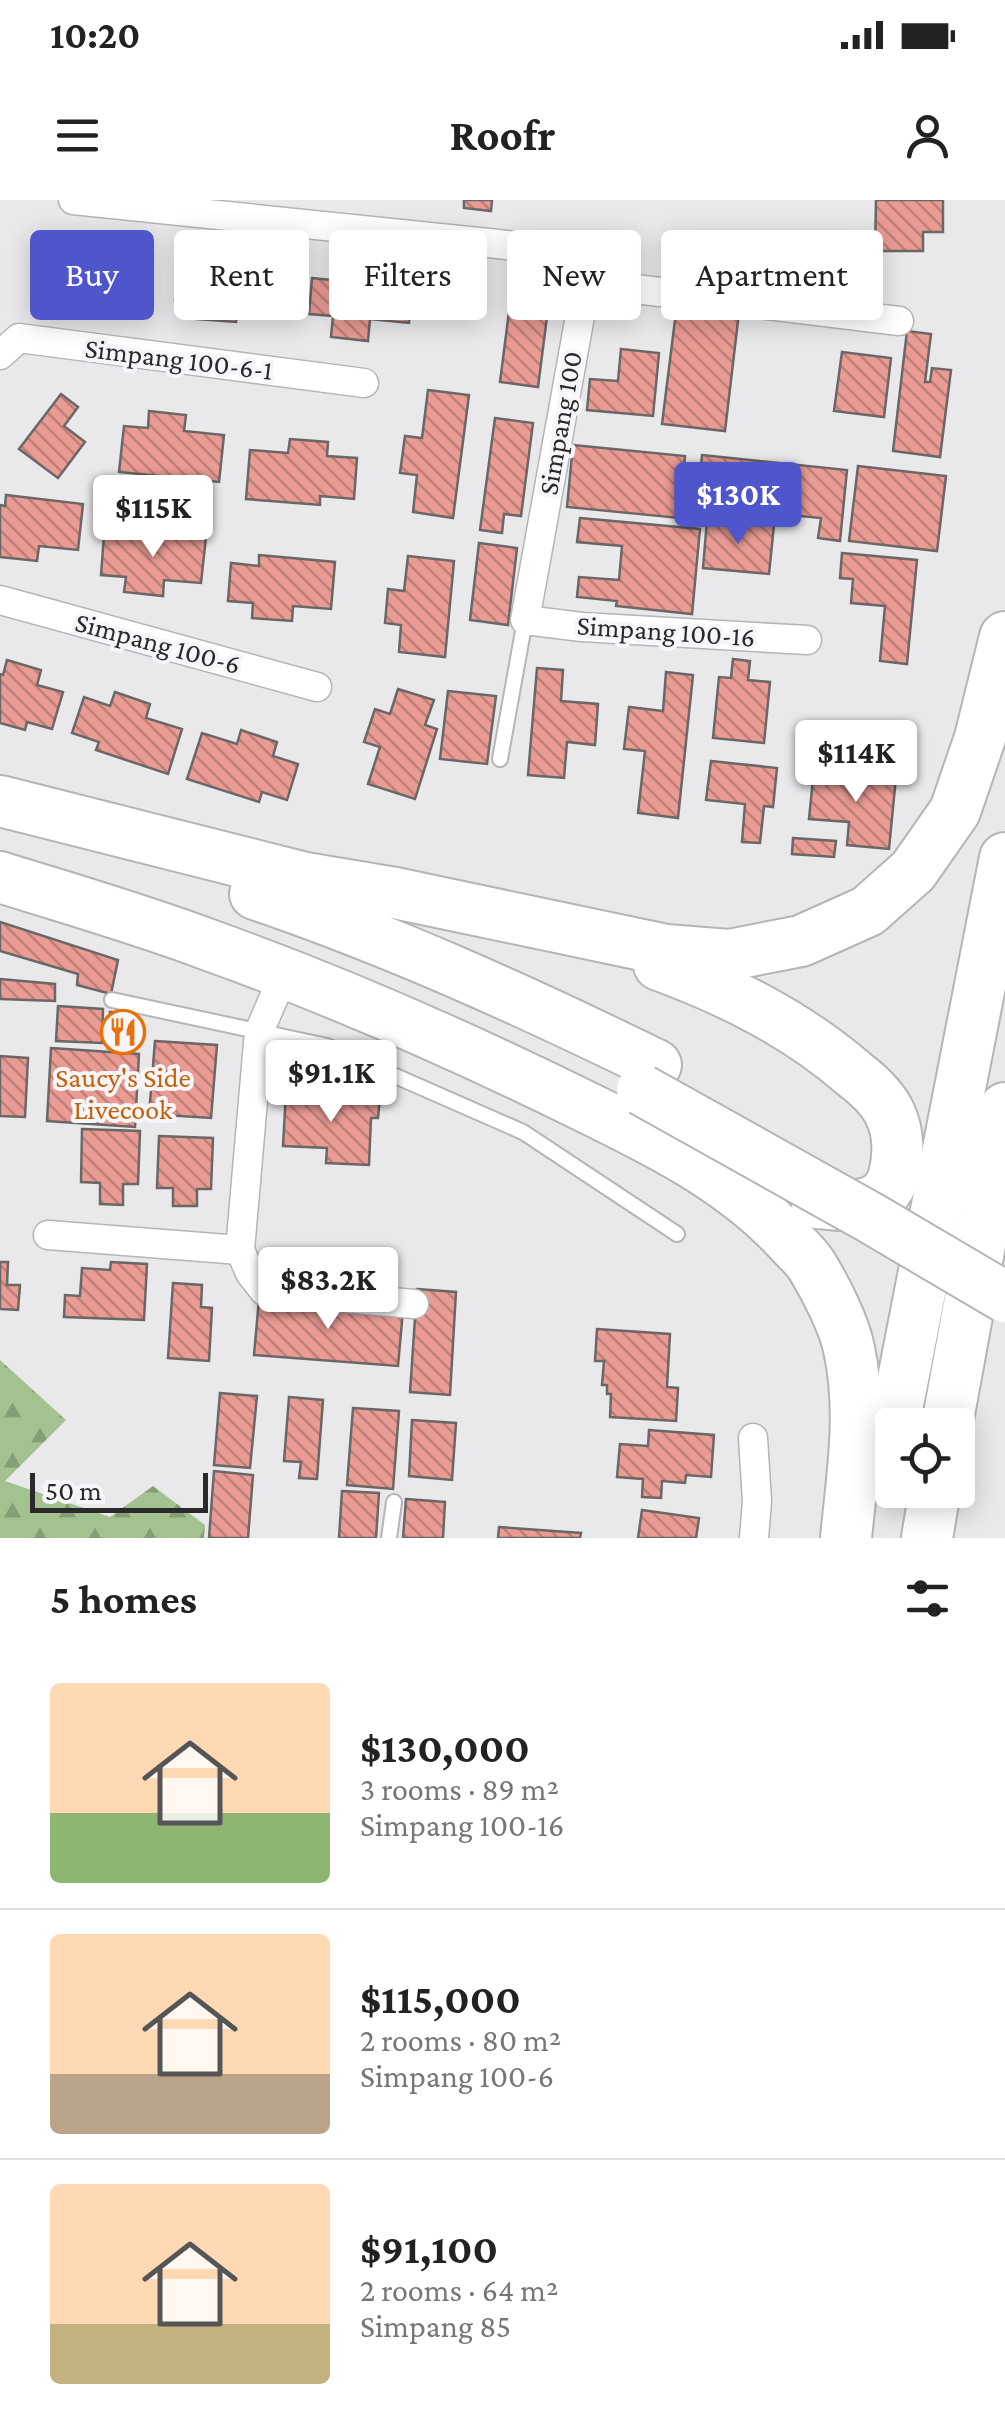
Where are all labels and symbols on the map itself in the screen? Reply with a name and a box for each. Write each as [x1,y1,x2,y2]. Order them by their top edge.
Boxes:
street label: Simpang 100-6-1 [83,332,275,386]
street label: Simpang 100 [532,349,588,497]
pin: $130K [668,462,808,547]
pin: $115K [83,475,223,560]
street label: Simpang 100-6 [72,606,244,680]
street label: Simpang 100-16 [576,609,756,653]
pin: $114K [786,720,926,805]
restaurant icon: Saucy's Side Livecook [100,1009,146,1055]
pin: $91.1K [250,1040,412,1125]
place label: Saucy's Side Livecook [55,1062,191,1125]
pin: $83.2K [247,1247,409,1332]
scale bar [30,1468,208,1512]

